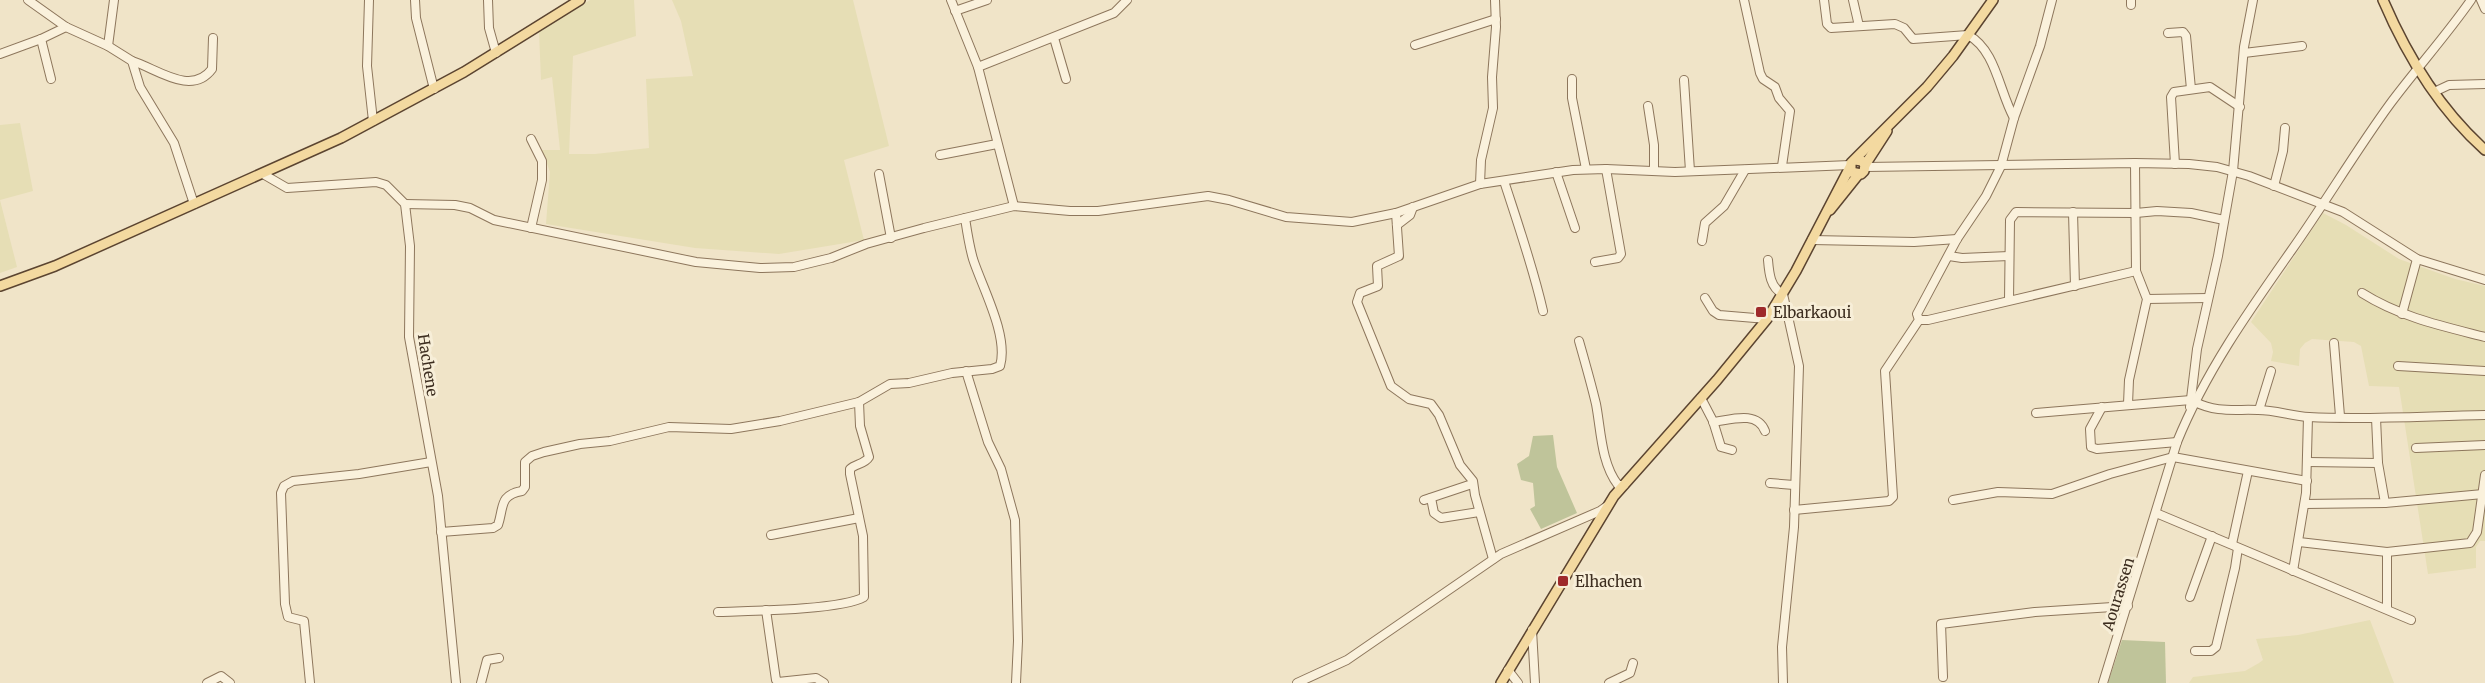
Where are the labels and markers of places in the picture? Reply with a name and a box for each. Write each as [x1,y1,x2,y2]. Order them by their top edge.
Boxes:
place label: Elbarkaoui [1773,303,1851,322]
marker: Elbarkaoui [1754,305,1768,319]
place label: Elhachen [1575,572,1642,591]
marker: Elhachen [1556,574,1570,588]

